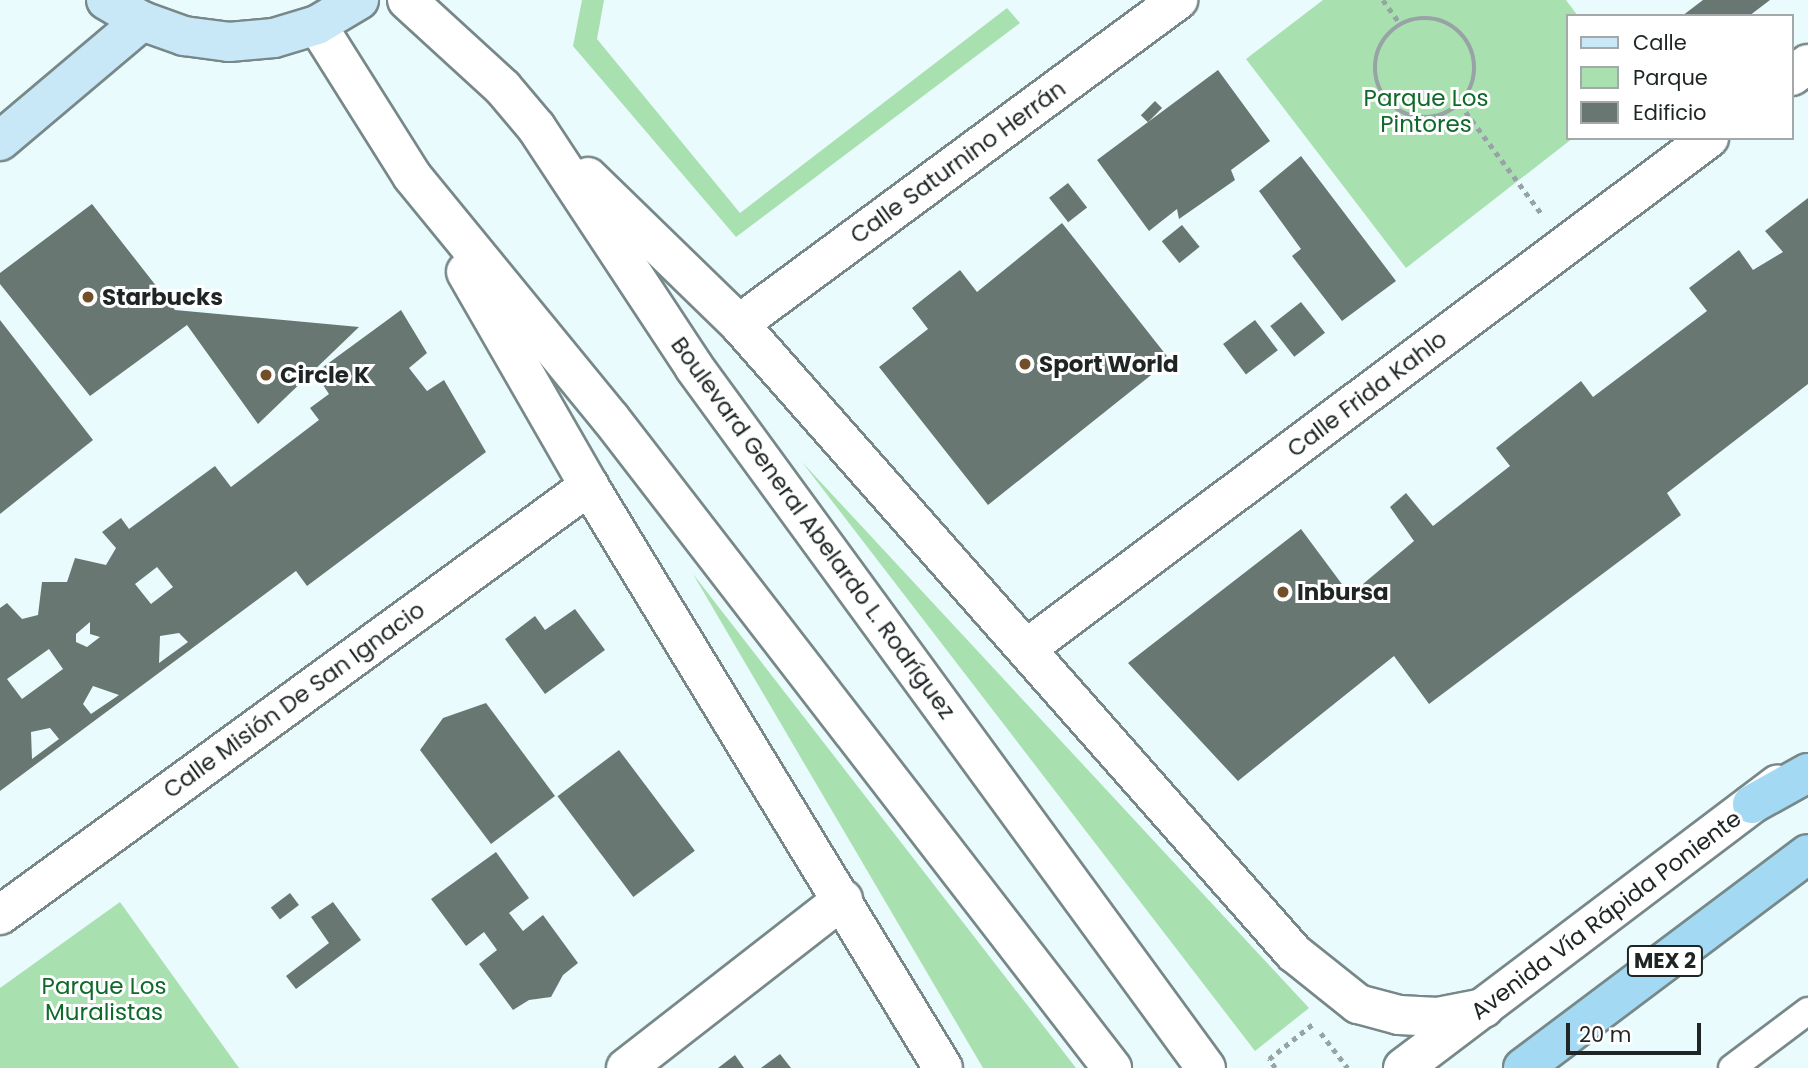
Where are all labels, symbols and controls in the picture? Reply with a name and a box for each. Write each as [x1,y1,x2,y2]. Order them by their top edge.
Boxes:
legend [1566,14,1794,140]
text: Calle [1633,28,1687,57]
text: Parque [1633,63,1708,92]
street label: Calle Saturnino Herrán [845,75,1071,249]
park label: Parque Los Pintores [1364,84,1488,138]
text: Edificio [1633,98,1707,127]
place label: Starbucks [102,283,223,311]
marker: Starbucks [80,289,96,305]
street label: Calle Frida Kahlo [1282,325,1452,463]
street label: Boulevard General Abelardo L. Rodríguez [665,332,961,724]
place label: Sport World [1039,350,1179,378]
marker: Sport World [1017,356,1033,372]
place label: Circle K [280,361,370,389]
marker: Circle K [258,367,274,383]
place label: Inbursa [1297,578,1389,606]
marker: Inbursa [1275,584,1291,600]
street label: Calle Misión De San Ignacio [158,596,430,804]
street label: Avenida Vía Rápida Poniente [1465,804,1747,1026]
road number: MEX 2 [1626,944,1704,978]
park label: Parque Los Muralistas [42,972,166,1026]
scale bar [1570,1009,1705,1052]
text: 20 m [1579,1020,1632,1049]

